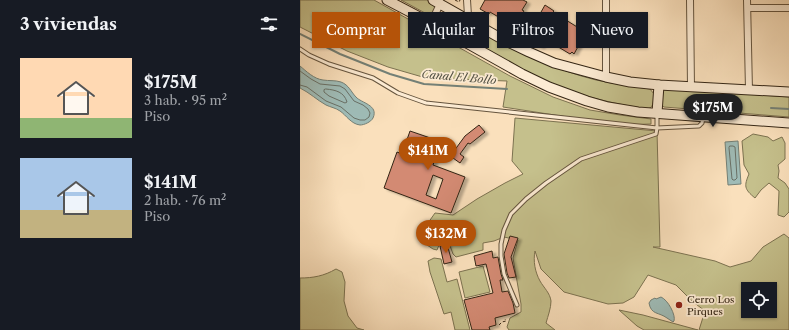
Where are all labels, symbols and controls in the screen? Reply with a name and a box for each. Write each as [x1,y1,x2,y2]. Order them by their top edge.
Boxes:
chip: Comprar [312,12,400,48]
chip: Alquilar [408,12,489,48]
chip: Filtros [497,12,568,48]
chip: Nuevo [576,12,648,48]
icon: filters [258,13,280,35]
text: 3 viviendas [20,14,117,34]
water label: Canal El Bollo [421,67,497,87]
text: $175M [144,72,197,92]
icon: home [52,74,100,122]
text: 3 hab. · 95 m² [144,92,227,108]
pin: $175M [685,94,741,128]
text: $175M [693,99,733,115]
text: Piso [144,108,170,124]
pin: $141M [400,137,456,171]
text: $141M [408,142,448,158]
text: $141M [144,172,197,192]
icon: home [52,174,100,222]
text: 2 hab. · 76 m² [144,192,226,208]
text: Piso [144,208,170,224]
pin: $132M [418,220,474,254]
text: $132M [425,225,467,241]
map controls [741,282,777,318]
button: locate [741,282,777,318]
place label: Cerro Los Pirques [687,293,734,318]
marker: Cerro Los Pirques [674,300,684,310]

